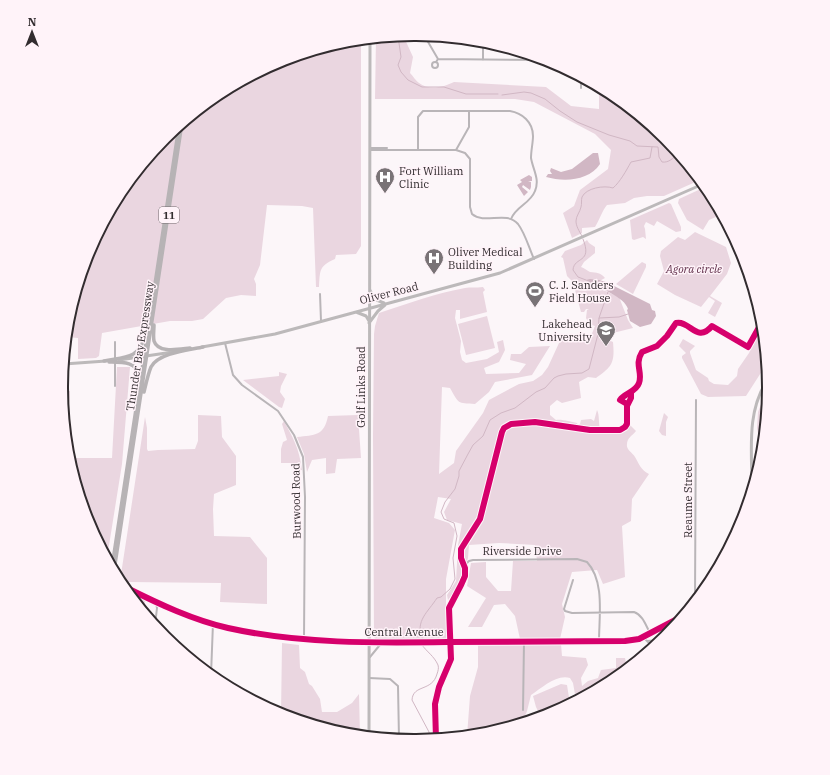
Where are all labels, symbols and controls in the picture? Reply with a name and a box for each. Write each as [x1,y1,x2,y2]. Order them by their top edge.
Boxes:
north arrow [12,12,52,52]
text: N [28,15,37,29]
place label: Fort William Clinic [399,164,464,191]
hospital icon: Fort William Clinic [374,166,396,194]
road number: 11 [159,207,179,223]
place label: Oliver Medical Building [448,245,522,272]
hospital icon: Oliver Medical Building [423,247,445,275]
park label: Agora circle [665,262,722,276]
place label: C. J. Sanders Field House [549,278,614,305]
street label: Oliver Road [358,279,420,307]
street label: Thunder Bay Expressway [123,280,157,412]
sports icon: C. J. Sanders Field House [524,280,546,308]
place label: Lakehead University [538,317,592,344]
school or university icon: Lakehead University [595,319,617,347]
street label: Golf Links Road [354,346,368,428]
street label: Reaume Street [681,462,695,538]
street label: Burwood Road [288,463,304,539]
street label: Riverside Drive [482,544,562,558]
street label: Central Avenue [364,625,444,639]

